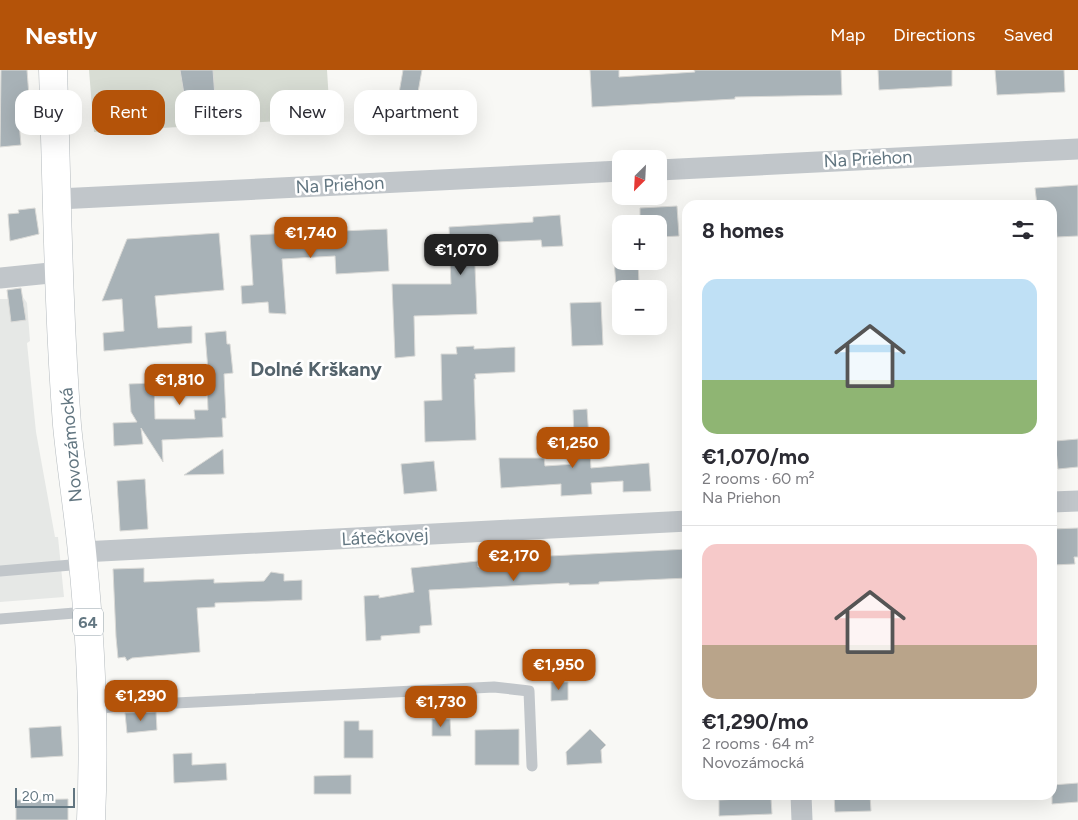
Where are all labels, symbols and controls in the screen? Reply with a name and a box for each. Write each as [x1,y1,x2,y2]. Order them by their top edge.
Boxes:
text: Nestly [25,21,97,50]
text: Map [830,24,865,46]
text: Directions [893,24,975,46]
text: Saved [1003,24,1053,46]
chip: Buy [15,90,82,135]
chip: Rent [92,90,165,135]
chip: Filters [175,90,260,135]
chip: New [270,90,344,135]
chip: Apartment [354,90,477,135]
street label: Na Priehon [823,146,913,172]
north arrow [612,150,668,205]
map controls [612,150,667,335]
street label: Na Priehon [295,172,385,198]
button: + [612,215,667,270]
pin: €1,740 [270,216,352,259]
icon: filters [1009,216,1037,244]
text: 8 homes [702,218,784,243]
text: €1,740 [285,223,337,242]
pin: €1,070 [420,234,502,276]
text: €1,070 [435,240,487,259]
button: − [612,280,667,335]
icon: home [825,311,915,401]
district label: Dolné Krškany [250,357,382,381]
pin: €1,810 [139,364,221,406]
text: €1,810 [156,370,204,389]
street label: Novozámocká [55,387,87,503]
pin: €1,250 [532,426,614,469]
text: €1,250 [548,433,598,452]
text: €1,070/mo [702,444,809,469]
text: 2 rooms · 60 m² [702,469,815,488]
text: Na Priehon [702,488,781,507]
street label: Látečkovej [341,524,429,550]
pin: €2,170 [473,540,555,582]
text: €2,170 [489,546,539,565]
icon: home [825,577,915,667]
road number: 64 [73,608,103,636]
pin: €1,950 [518,648,600,691]
text: €1,950 [534,655,584,674]
pin: €1,290 [100,680,182,722]
text: €1,290 [116,686,166,705]
pin: €1,730 [400,686,482,728]
text: €1,730 [416,692,466,711]
text: €1,290/mo [702,709,808,734]
text: 2 rooms · 64 m² [702,734,814,753]
text: Novozámocká [702,753,804,772]
scale bar [15,785,75,808]
text: 20 m [22,788,54,805]

